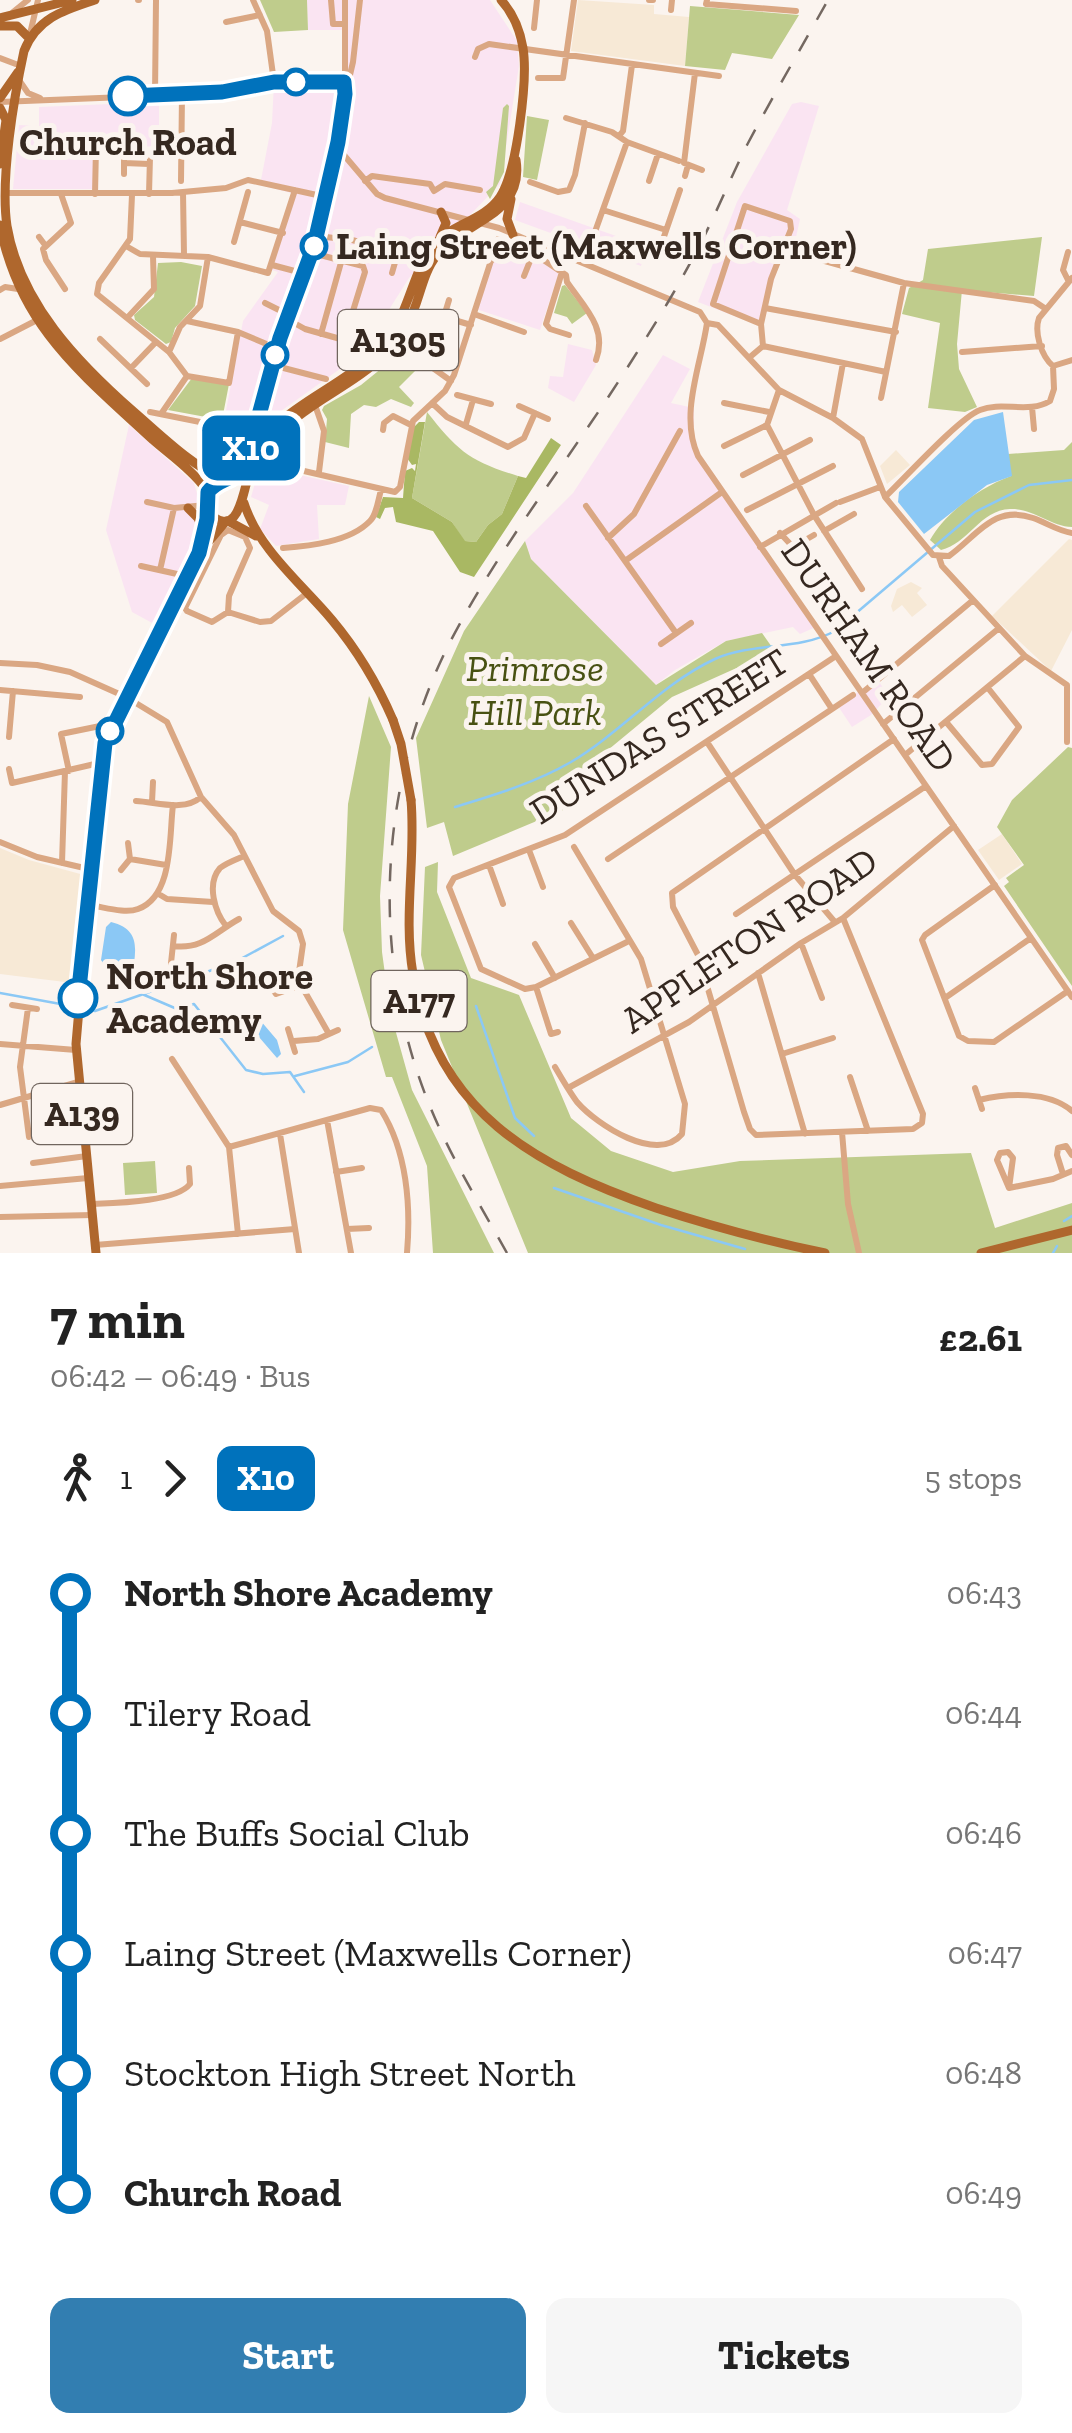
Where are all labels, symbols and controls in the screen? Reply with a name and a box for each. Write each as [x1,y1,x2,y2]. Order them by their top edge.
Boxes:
unlabelled marker [283,69,309,95]
marker: Church Road [109,77,147,115]
place label: Church Road [19,119,237,165]
place label: Laing Street (Maxwells Corner) [336,223,857,269]
marker: Laing Street (Maxwells Corner) [301,233,327,259]
road number: A1305 [338,310,458,370]
unlabelled marker [262,342,288,368]
line badge: X10 [194,416,308,480]
text: X10 [222,427,280,469]
street label: DURHAM ROAD [772,530,966,780]
street label: DUNDAS STREET [521,638,797,834]
park label: Primrose Hill Park [466,645,604,735]
unlabelled marker [97,718,123,744]
street label: APPLETON ROAD [612,837,886,1043]
place label: North Shore Academy [106,953,313,1043]
road number: A177 [372,971,466,1031]
marker: North Shore Academy [59,979,97,1017]
road number: A139 [32,1084,132,1144]
text: 7 min [50,1286,185,1352]
text: £2.61 [939,1315,1022,1361]
text: 06:42 – 06:49 · Bus [50,1357,310,1395]
icon: walk [50,1451,105,1506]
icon: forward [147,1451,202,1506]
text: X10 [237,1457,295,1499]
text: 1 [120,1459,132,1497]
text: 5 stops [924,1459,1022,1497]
text: North Shore Academy [124,1570,493,1616]
text: 06:43 [947,1574,1022,1612]
text: Tilery Road [124,1690,311,1736]
text: 06:44 [945,1694,1022,1732]
text: The Buffs Social Club [124,1810,470,1856]
text: 06:46 [945,1814,1022,1852]
text: Laing Street (Maxwells Corner) [124,1930,632,1976]
text: 06:47 [948,1934,1022,1972]
text: Stockton High Street North [124,2050,576,2096]
text: 06:48 [945,2054,1022,2092]
text: Church Road [124,2170,341,2216]
text: 06:49 [945,2174,1022,2212]
button: Start [50,2298,526,2413]
button: Tickets [546,2298,1022,2413]

